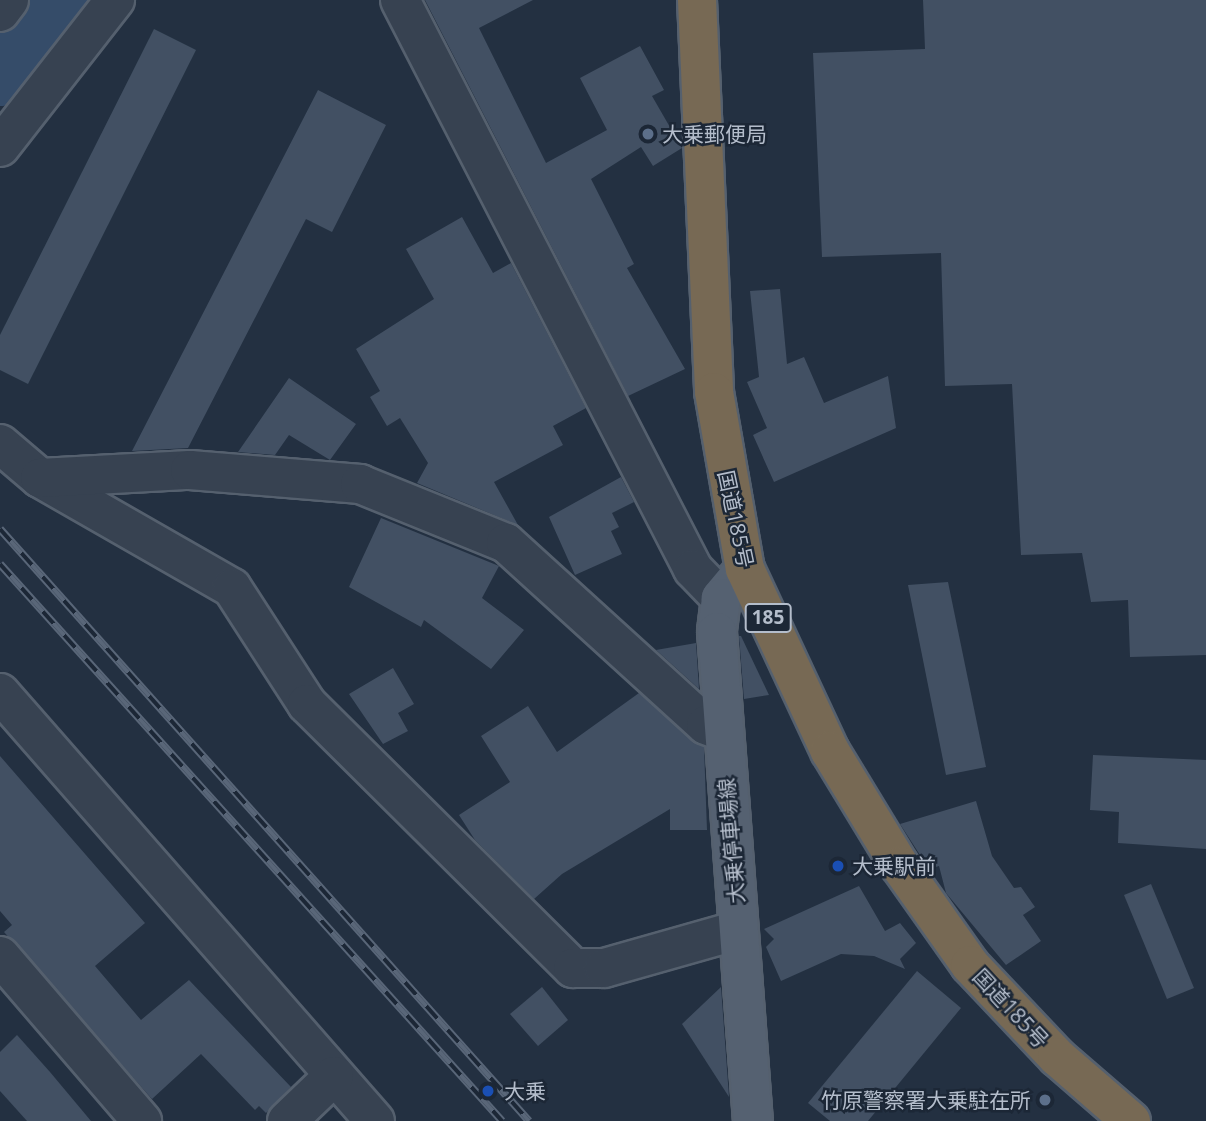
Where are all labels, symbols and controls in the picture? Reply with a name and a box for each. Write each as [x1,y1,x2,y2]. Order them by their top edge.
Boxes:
place label: 大乗郵便局 [662,121,767,147]
marker: 大乗郵便局 [640,126,656,142]
street label: 国道185号 [713,468,759,570]
road number: 185 [744,603,792,634]
street label: 大乗停車場線 [713,777,749,905]
place label: 大乗駅前 [852,853,936,879]
marker: 大乗駅前 [830,858,846,874]
street label: 国道185号 [968,963,1054,1053]
place label: 大乗 [504,1078,546,1104]
marker: 大乗 [478,1081,498,1101]
place label: 竹原警察署大乗駐在所 [821,1087,1031,1113]
marker: 竹原警察署大乗駐在所 [1037,1092,1053,1108]

